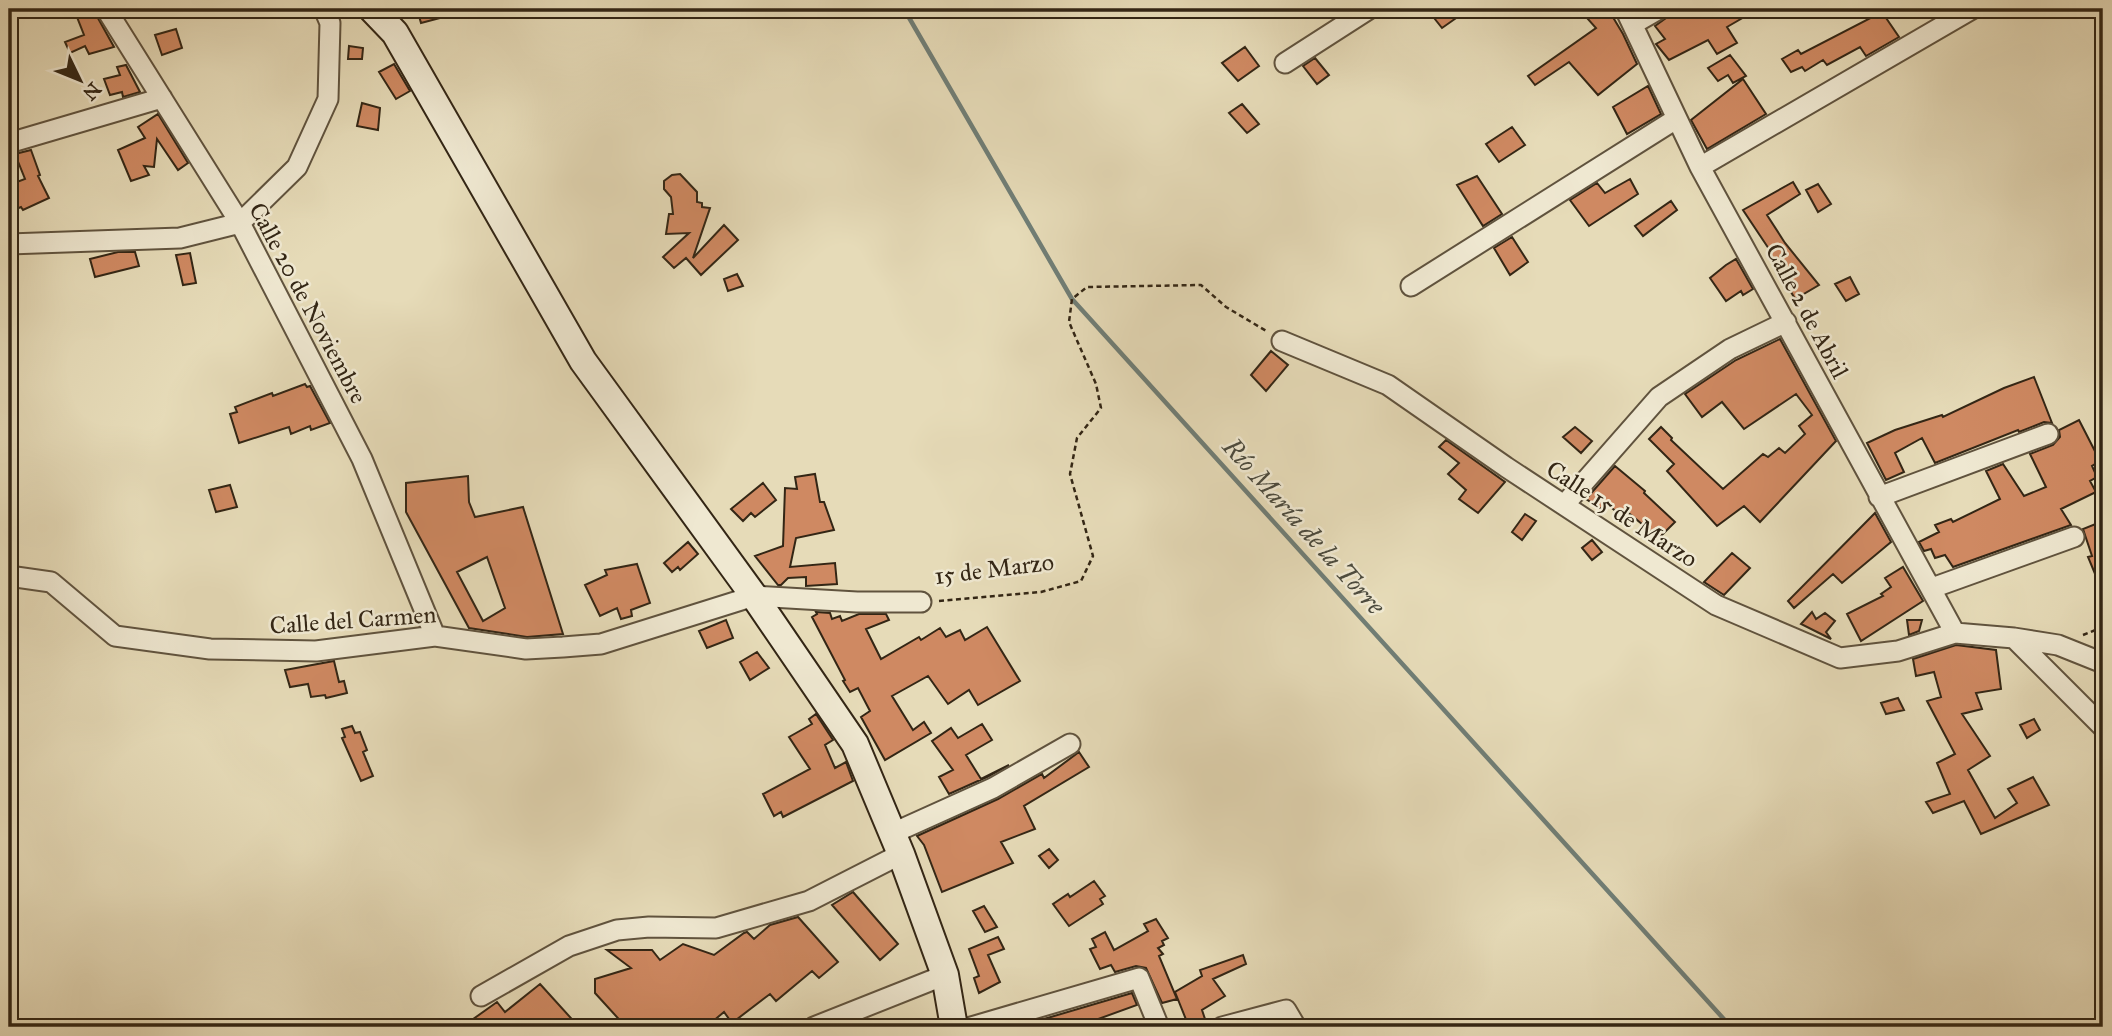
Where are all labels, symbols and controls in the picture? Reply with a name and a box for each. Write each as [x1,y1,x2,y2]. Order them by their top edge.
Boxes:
north arrow [46,46,116,116]
text: N [78,78,106,105]
street label: Calle 20 de Noviembre [242,197,374,409]
street label: Calle 2 de Abril [1759,238,1855,384]
water label: Río María de la Torre [1215,430,1393,622]
street label: Calle 15 de Marzo [1541,454,1703,574]
street label: 15 de Marzo [933,547,1055,591]
street label: Calle del Carmen [269,599,437,641]

